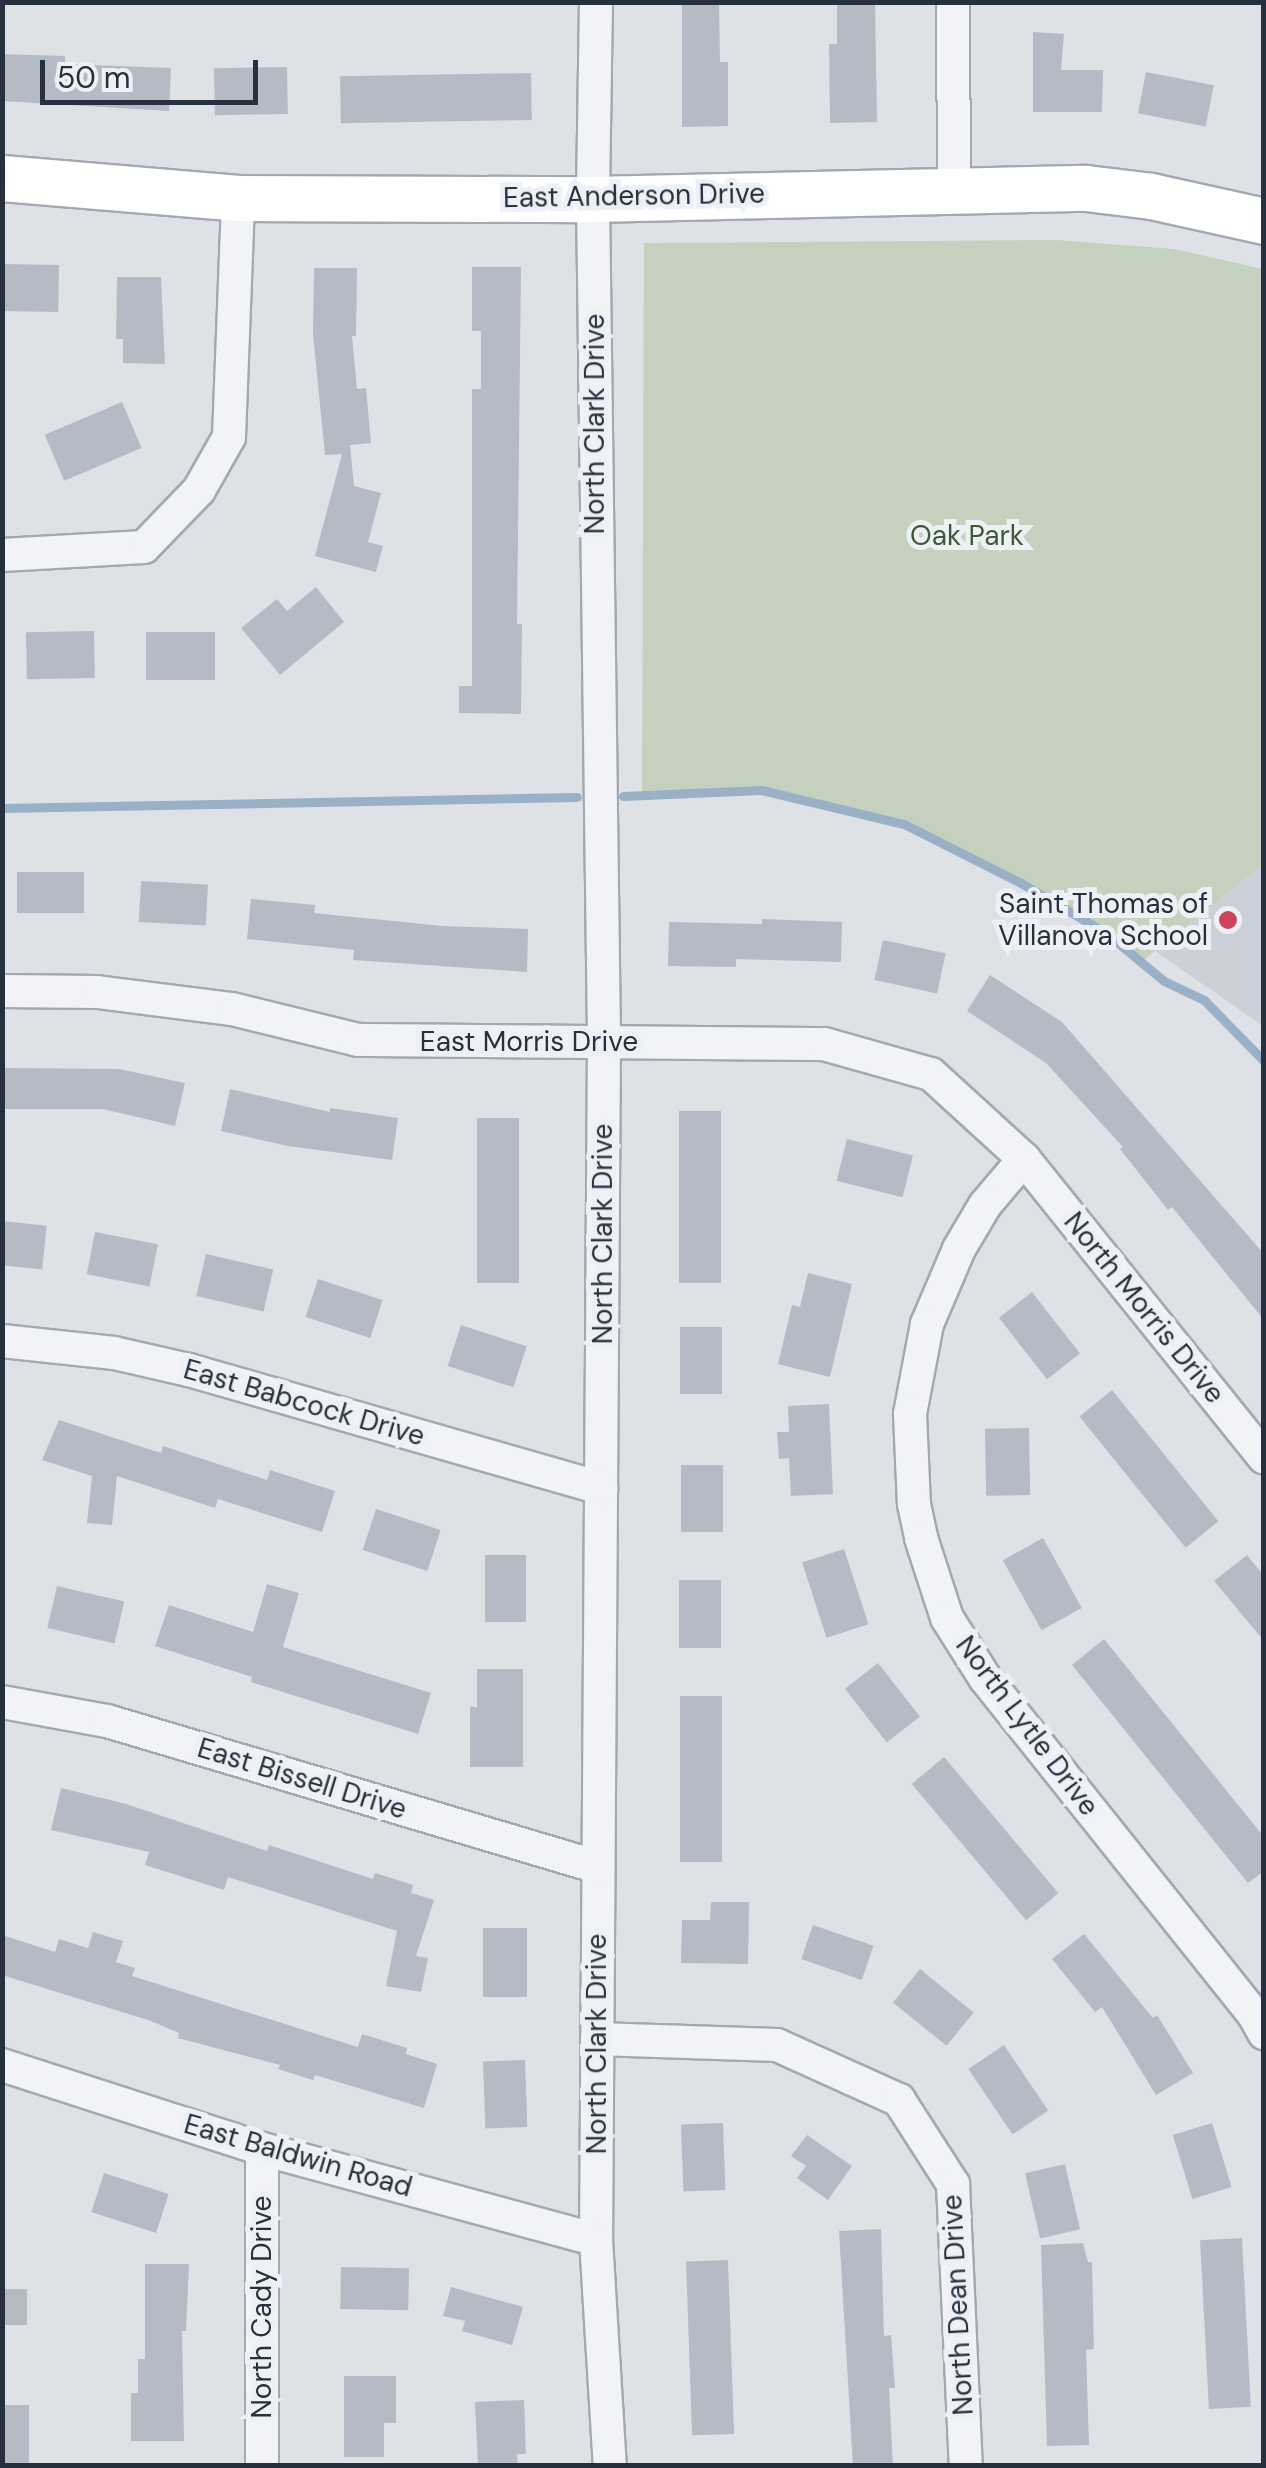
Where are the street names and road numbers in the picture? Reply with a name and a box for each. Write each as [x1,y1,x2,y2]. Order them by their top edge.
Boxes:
street label: East Anderson Drive [503,177,765,215]
street label: North Clark Drive [578,314,612,534]
street label: East Morris Drive [420,1025,638,1059]
street label: North Clark Drive [586,1124,620,1344]
street label: North Morris Drive [1057,1206,1231,1410]
street label: East Babcock Drive [180,1353,428,1453]
street label: North Lytle Drive [948,1630,1106,1822]
street label: East Bissell Drive [193,1731,411,1827]
street label: North Clark Drive [580,1934,614,2154]
street label: East Baldwin Road [180,2107,416,2205]
street label: North Dean Drive [935,2194,981,2416]
street label: North Cady Drive [245,2195,279,2419]

